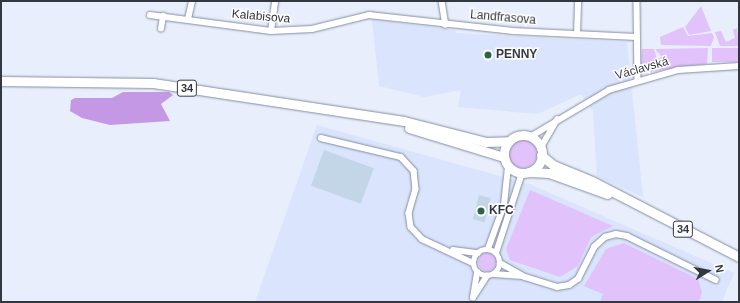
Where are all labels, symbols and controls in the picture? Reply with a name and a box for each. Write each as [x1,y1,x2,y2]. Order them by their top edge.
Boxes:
street label: Kalabisova [231,7,291,27]
street label: Landfrasova [469,8,537,28]
place label: PENNY [496,48,537,62]
marker: PENNY [483,50,493,60]
street label: Václavská [614,55,670,83]
road number: 34 [176,79,198,97]
place label: KFC [489,204,514,218]
marker: KFC [476,206,486,216]
road number: 34 [672,220,694,238]
north arrow [688,251,728,291]
text: N [713,264,726,274]

